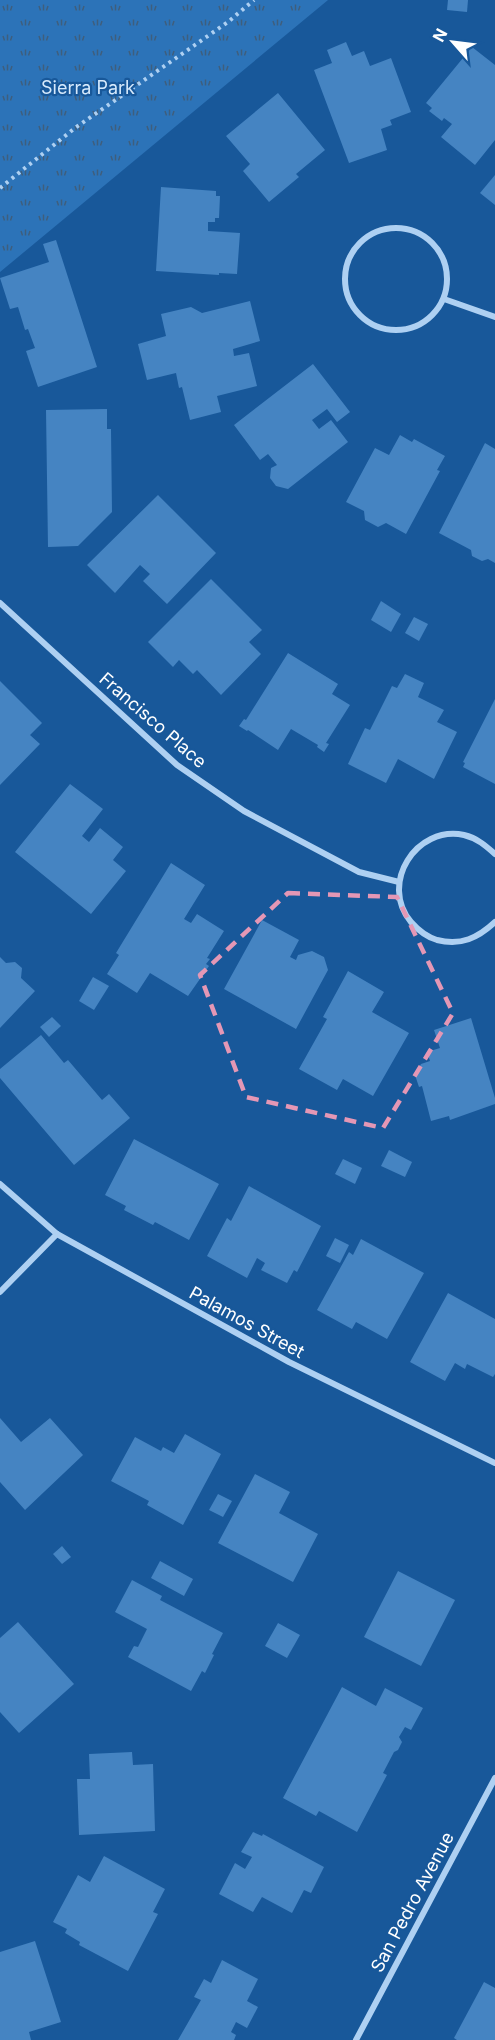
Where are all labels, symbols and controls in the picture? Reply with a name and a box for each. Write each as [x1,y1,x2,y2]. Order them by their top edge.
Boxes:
north arrow [423,12,483,72]
text: N [428,25,451,45]
park label: Sierra Park [41,77,135,98]
street label: Francisco Place [95,668,211,772]
street label: Palamos Street [186,1282,308,1362]
street label: San Pedro Avenue [366,1828,458,1976]

